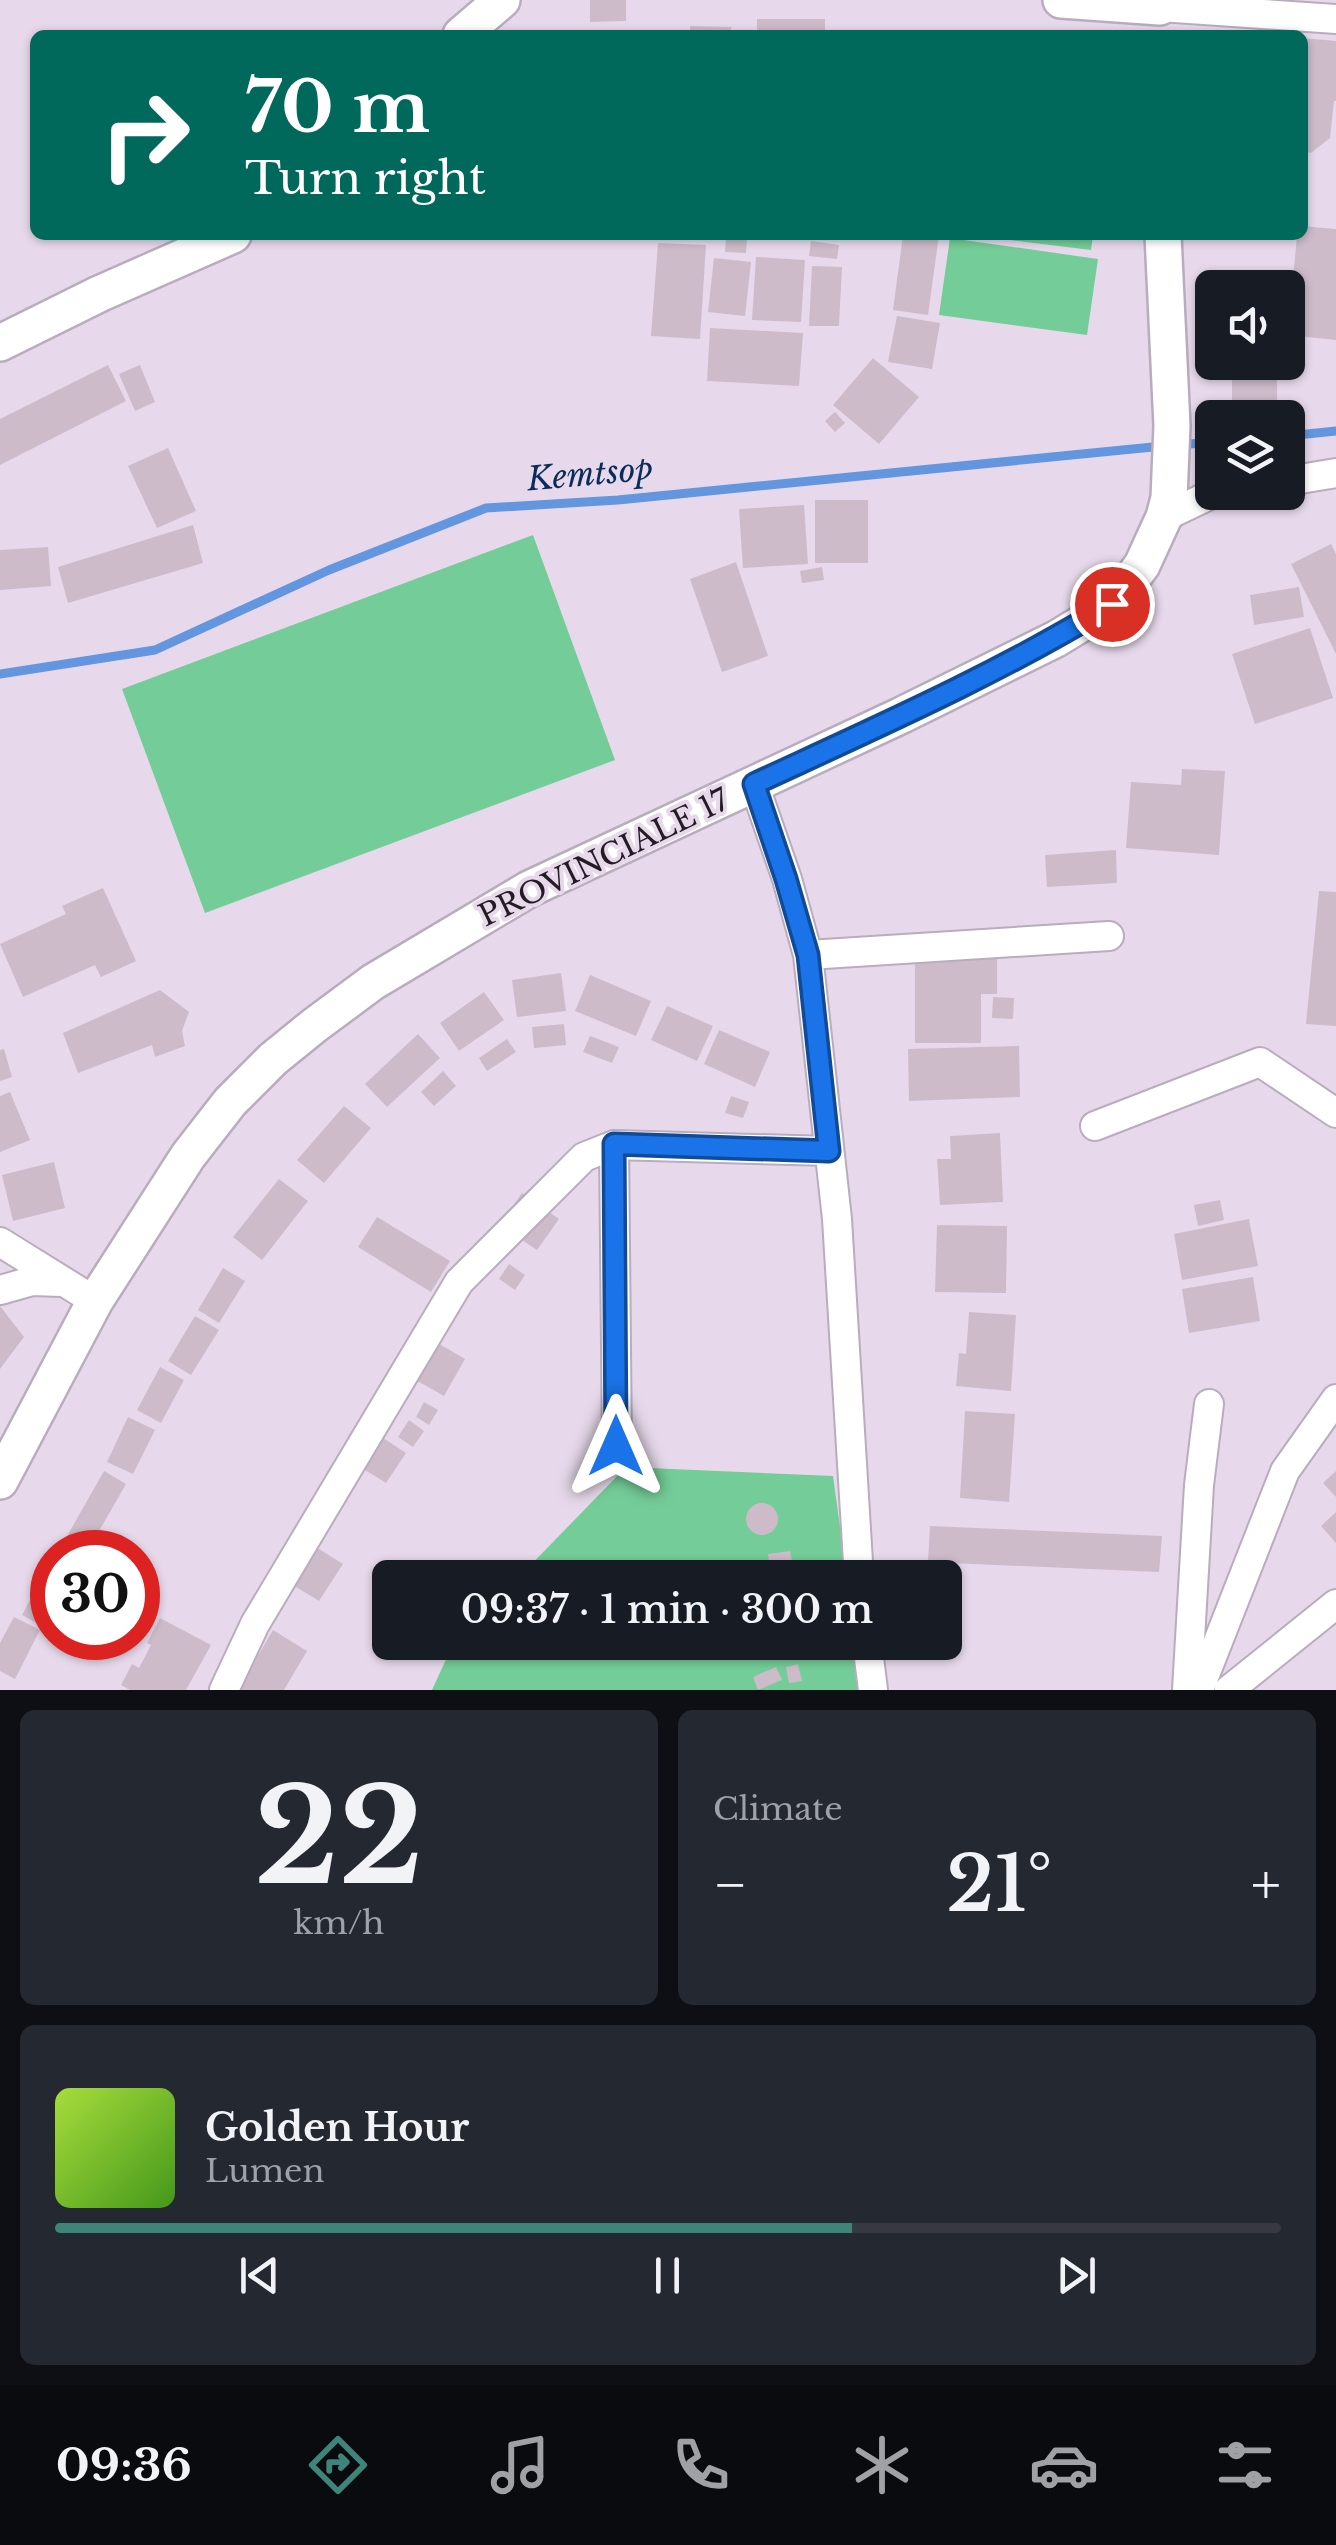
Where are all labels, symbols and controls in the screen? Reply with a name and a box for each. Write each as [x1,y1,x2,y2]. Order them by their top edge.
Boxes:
text: 70 m [245,64,430,151]
icon: right [80,70,210,200]
text: Turn right [245,150,486,206]
map controls [1195,270,1305,510]
button: sound [1195,270,1305,380]
button: layers [1195,400,1305,510]
water label: Kemtsop [524,449,655,500]
pin [1070,562,1155,647]
icon: arrive [1085,577,1140,632]
street label: PROVINCIALE 17 [472,780,736,934]
position arrow [564,1394,668,1498]
speed limit sign: 30 [30,1530,160,1660]
text: 09:37 · 1 min · 300 m [461,1586,873,1633]
text: 22 [254,1757,424,1918]
text: Climate [713,1789,842,1829]
text: 21° [946,1838,1052,1931]
text: − [713,1851,748,1919]
text: + [1251,1851,1281,1919]
text: km/h [294,1903,384,1943]
text: Golden Hour [205,2104,469,2151]
text: Lumen [205,2151,324,2191]
icon: previous [232,2248,287,2303]
icon: pause [640,2248,695,2303]
icon: next [1049,2248,1104,2303]
icon: directions [303,2430,373,2500]
icon: music [485,2430,555,2500]
icon: phone [666,2430,736,2500]
icon: climate [847,2430,917,2500]
icon: car [1029,2430,1099,2500]
icon: filters [1210,2430,1280,2500]
text: 09:36 [56,2437,192,2493]

